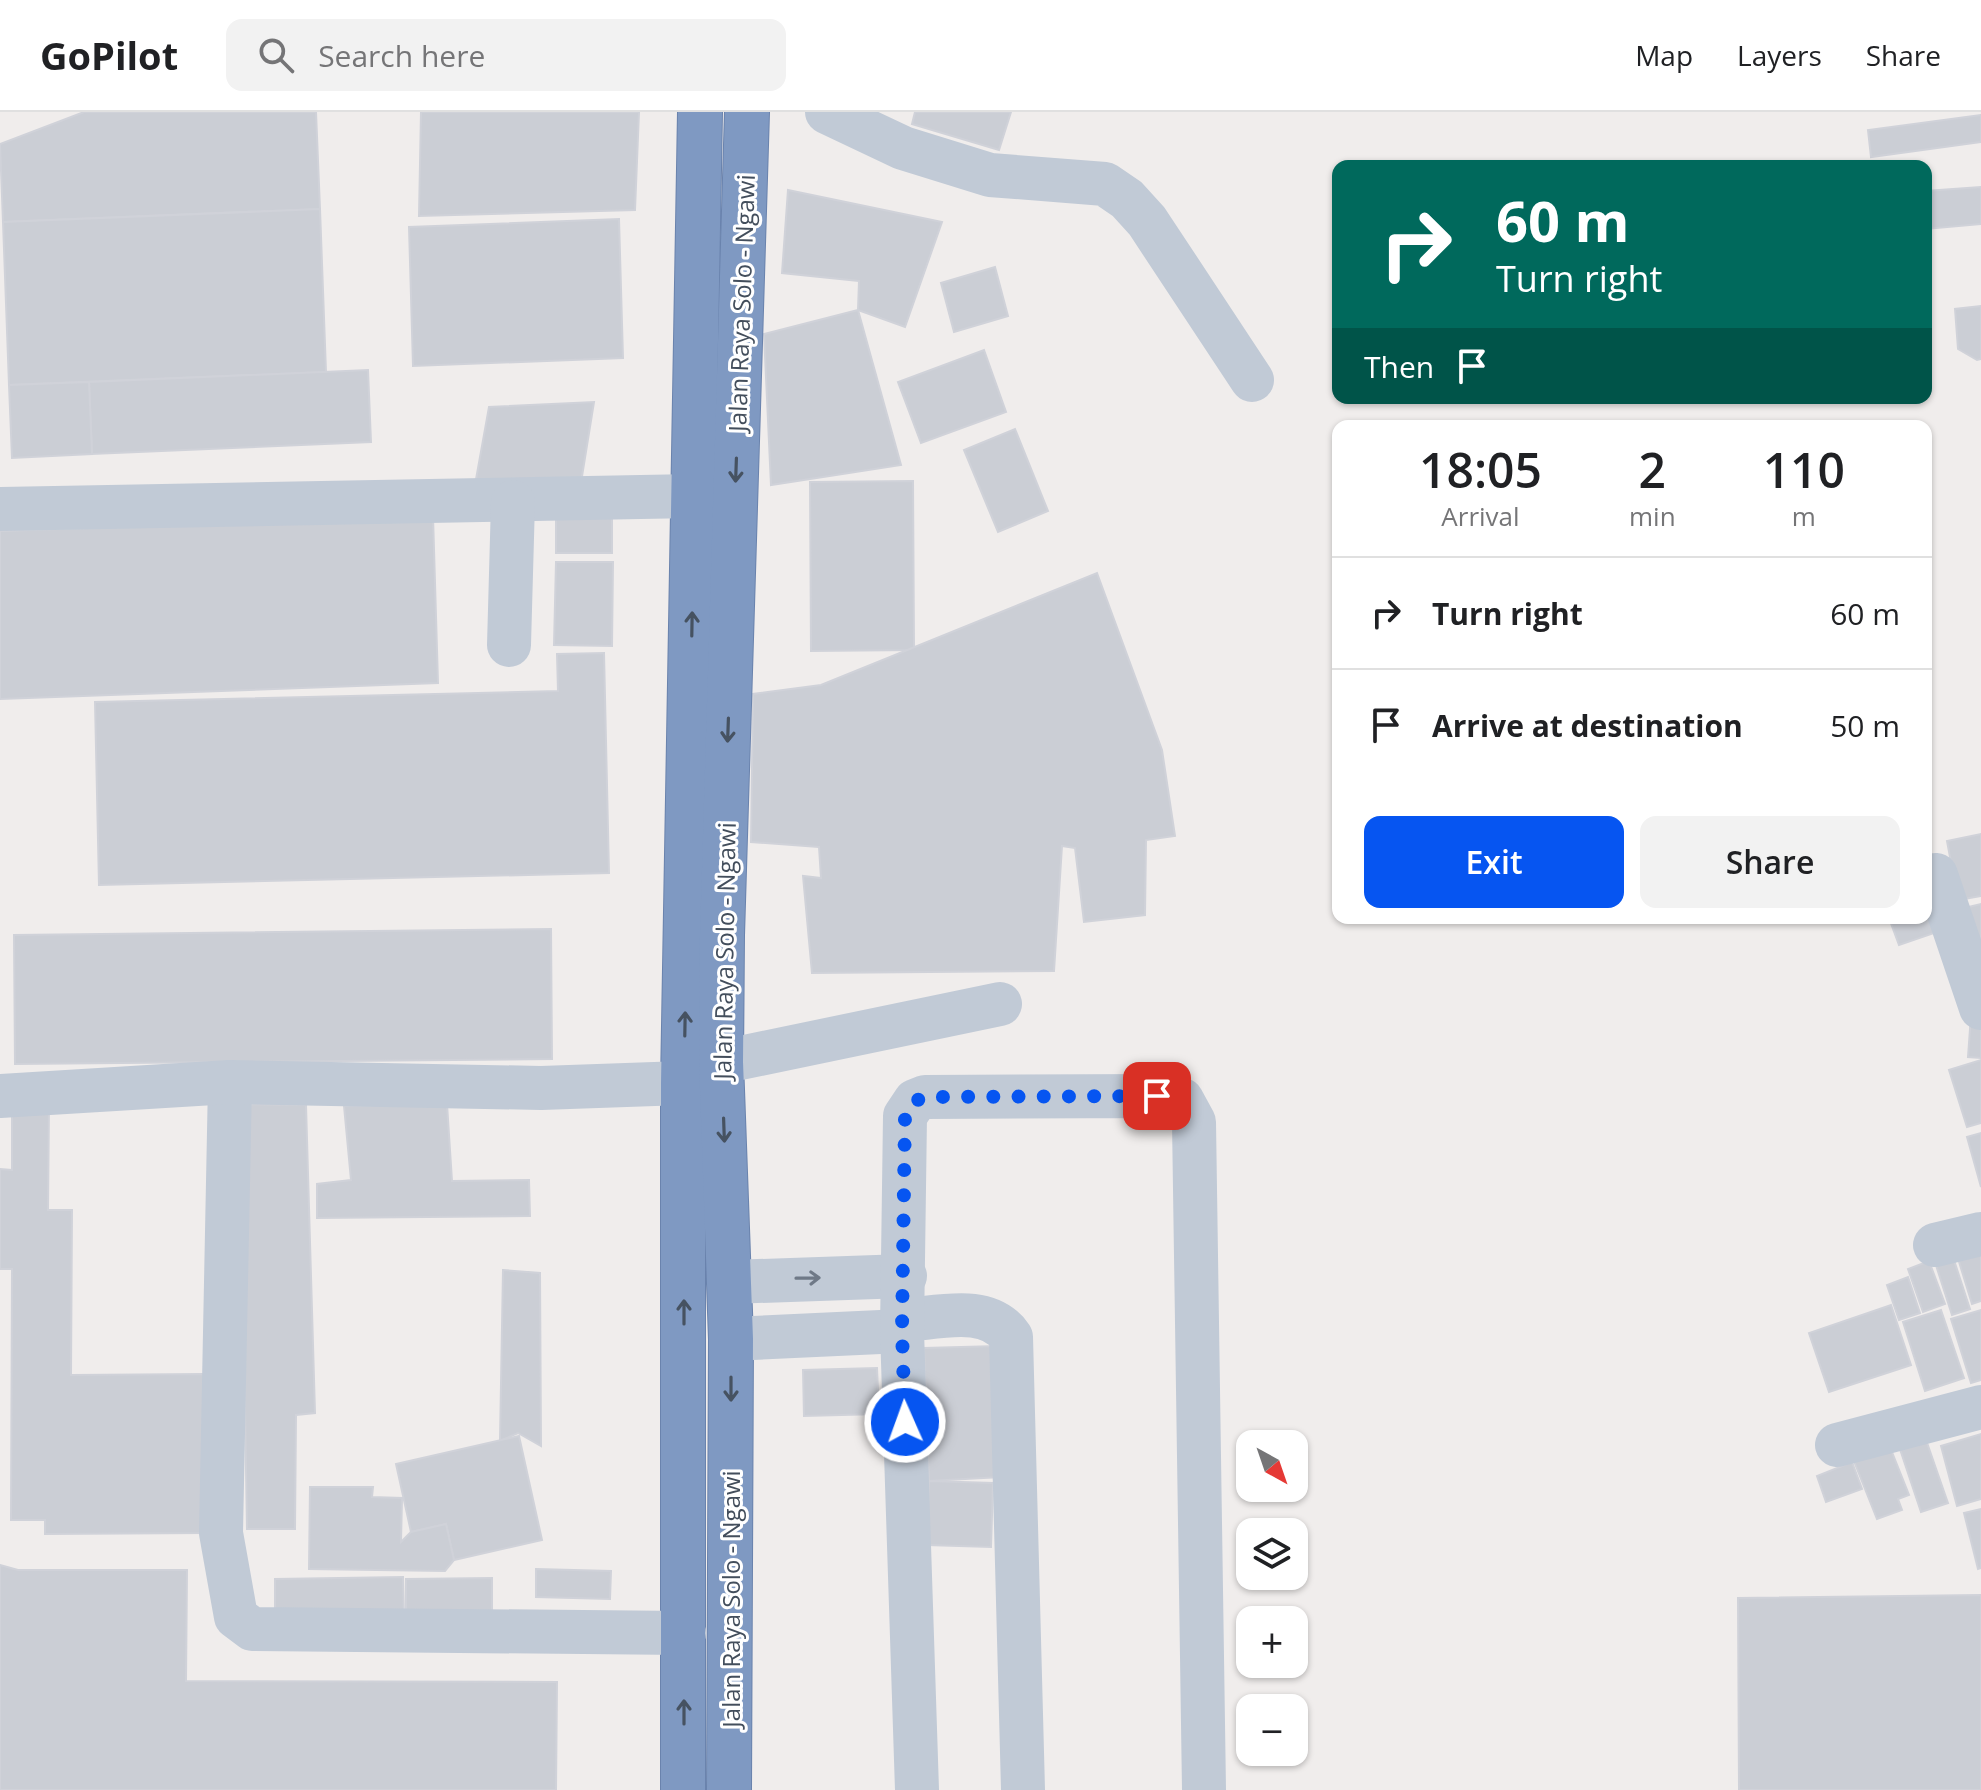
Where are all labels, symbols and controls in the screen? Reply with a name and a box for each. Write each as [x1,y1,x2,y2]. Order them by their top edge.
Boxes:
search box [226,19,786,91]
text: GoPilot [40,29,178,81]
icon: search [254,33,298,77]
text: Search here [318,35,485,76]
text: Map [1635,36,1693,74]
text: Layers [1737,36,1822,74]
text: Share [1866,36,1941,74]
street label: Jalan Raya Solo - Ngawi [720,174,762,434]
text: 60 m [1496,182,1630,258]
icon: right [1364,192,1468,296]
text: Turn right [1496,254,1662,303]
icon: arrive [1450,344,1494,388]
text: Then [1364,346,1434,387]
text: 18:05 [1419,437,1542,502]
text: 2 [1639,437,1666,502]
text: 110 [1763,437,1845,502]
one-way arrow [729,456,744,483]
text: Arrival [1441,498,1520,534]
text: min [1629,498,1676,534]
text: m [1792,498,1816,534]
icon: right [1364,591,1408,635]
text: Turn right [1432,593,1583,634]
text: 60 m [1830,593,1900,634]
one-way arrow [684,611,700,638]
icon: arrive [1364,703,1408,747]
text: Arrive at destination [1432,705,1743,746]
text: 50 m [1830,705,1900,746]
one-way arrow [721,716,736,743]
button: Exit [1364,816,1624,908]
button: Share [1640,816,1900,908]
street label: Jalan Raya Solo - Ngawi [705,822,743,1082]
one-way arrow [677,1011,692,1038]
pin [1123,1062,1191,1130]
icon: arrive [1135,1074,1179,1118]
one-way arrow [717,1116,732,1143]
one-way arrow [794,1270,821,1286]
one-way arrow [676,1299,692,1326]
one-way arrow [723,1375,739,1402]
position arrow [863,1380,947,1464]
north arrow [1236,1430,1308,1502]
map controls [1236,1430,1308,1766]
street label: Jalan Raya Solo - Ngawi [714,1470,747,1730]
button: layers [1236,1518,1308,1590]
button: + [1236,1606,1308,1678]
button: − [1236,1694,1308,1766]
one-way arrow [676,1699,692,1726]

